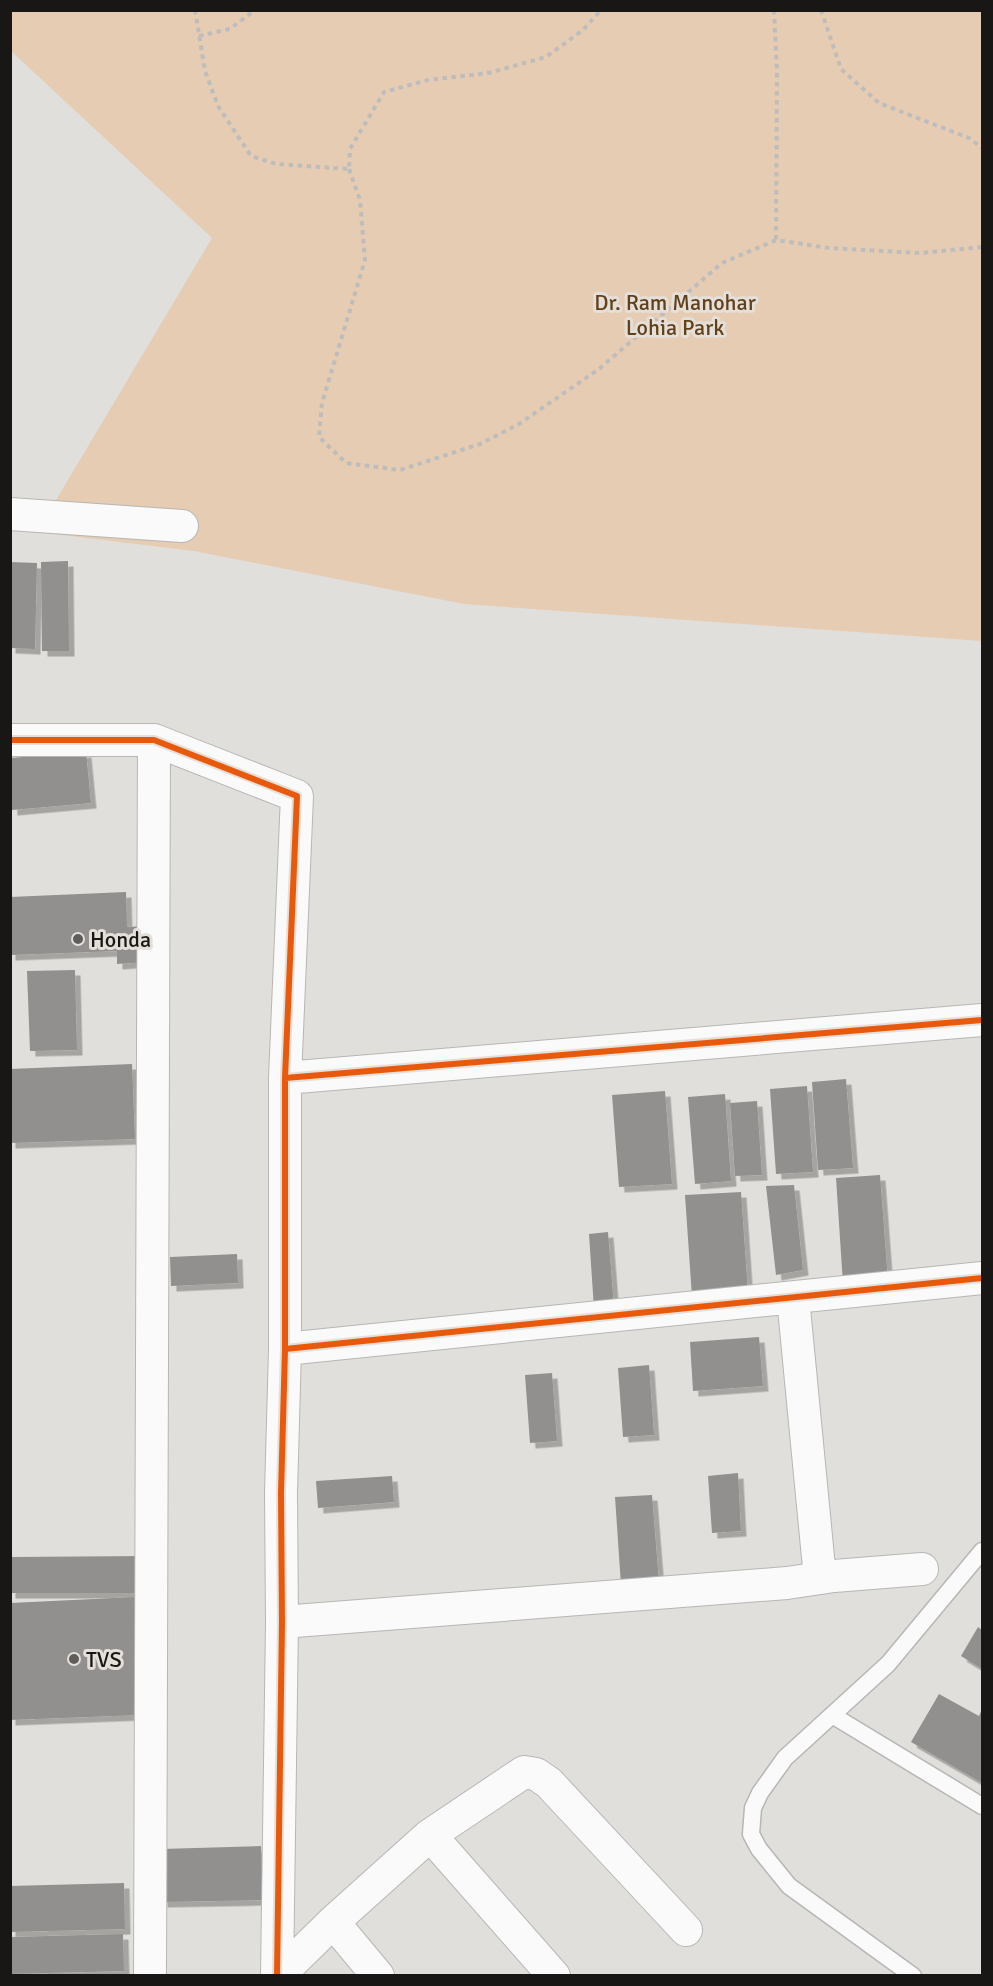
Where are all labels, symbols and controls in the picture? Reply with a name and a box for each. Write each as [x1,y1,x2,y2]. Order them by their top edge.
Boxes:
park label: Dr. Ram Manohar Lohia Park [594,289,756,341]
place label: Honda [90,926,151,953]
marker: Honda [71,932,85,946]
place label: TVS [86,1646,122,1673]
marker: TVS [67,1652,81,1666]

